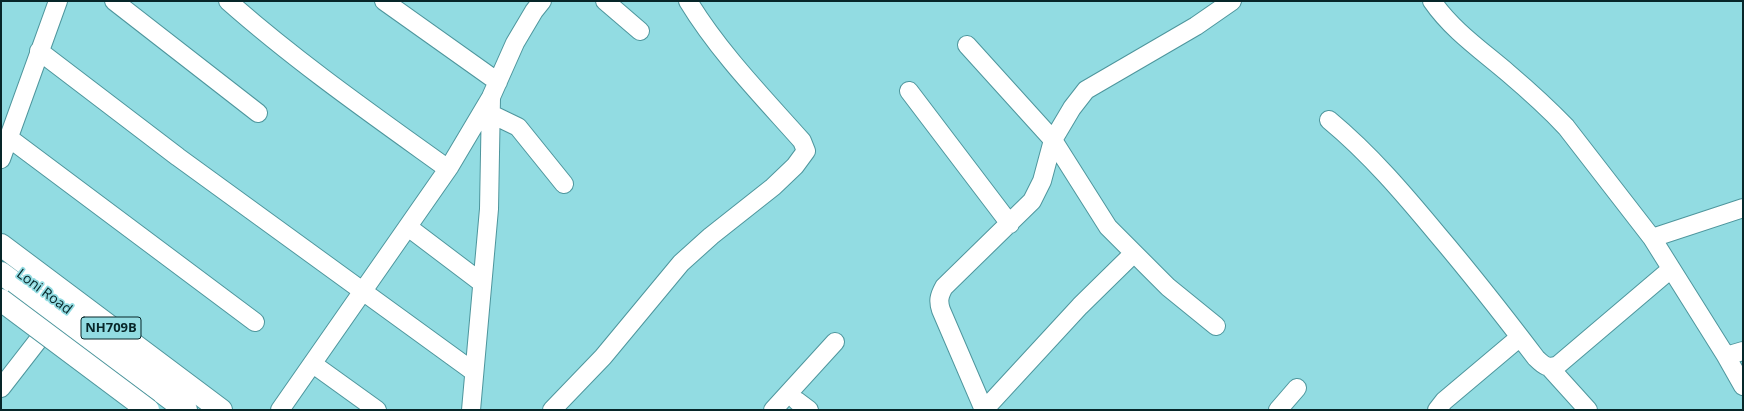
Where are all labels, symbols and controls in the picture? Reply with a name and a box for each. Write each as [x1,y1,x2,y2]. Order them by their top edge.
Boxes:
street label: Loni Road [13,266,75,318]
road number: NH709B [81,317,141,339]

